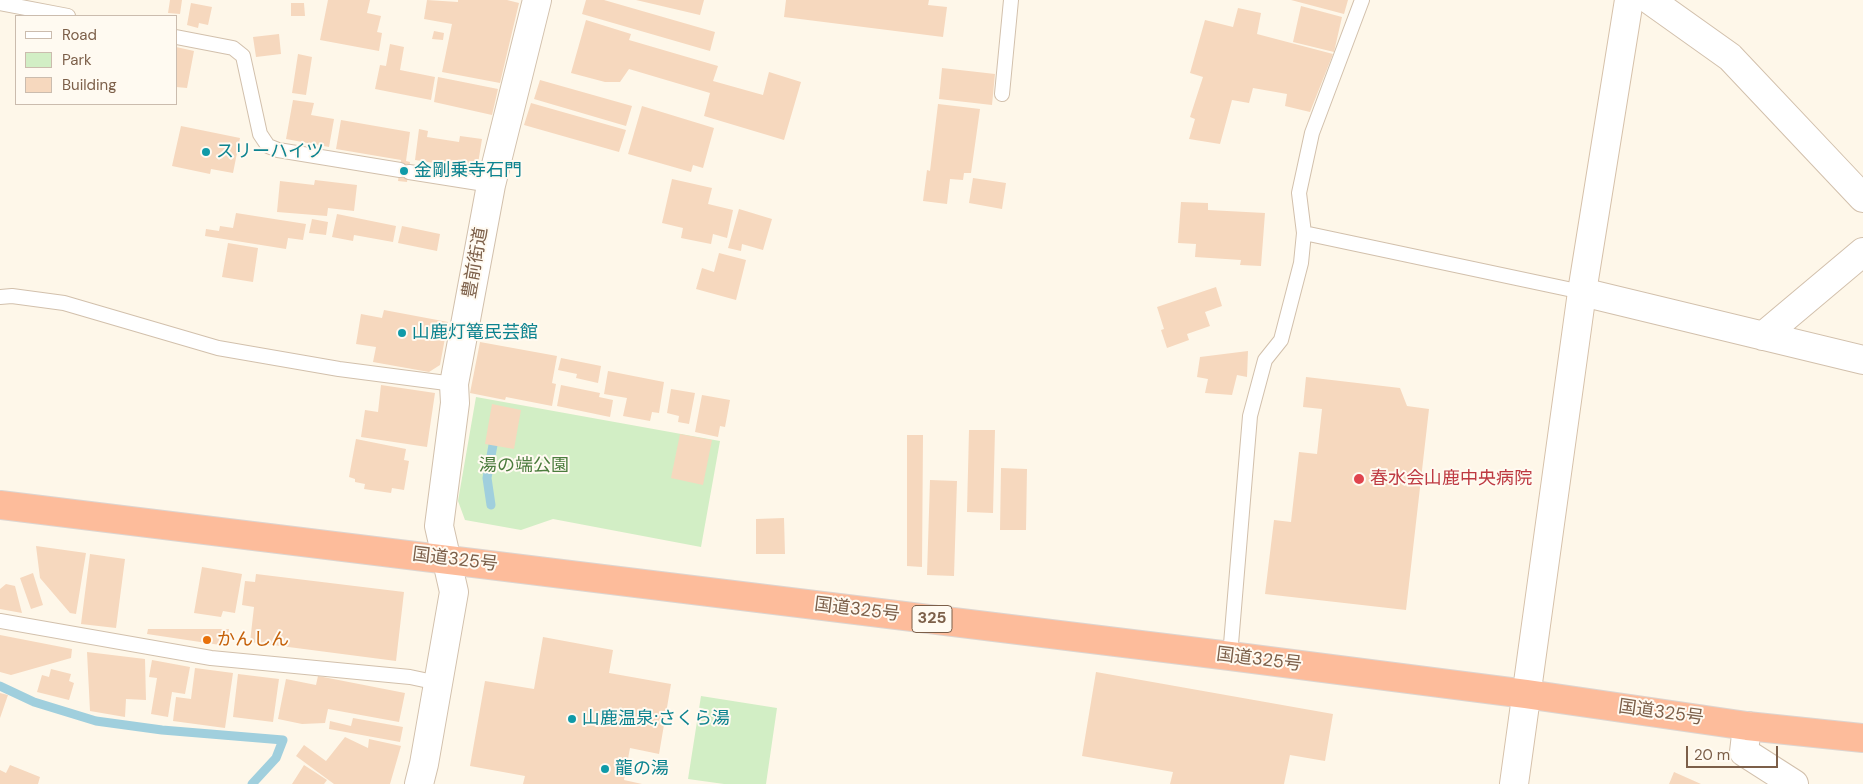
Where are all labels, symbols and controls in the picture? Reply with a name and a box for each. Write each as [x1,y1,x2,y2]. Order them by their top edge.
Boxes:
legend [15,15,178,105]
text: Road [62,25,97,45]
text: Park [62,50,92,70]
text: Building [62,75,117,95]
place label: スリーハイツ [216,141,324,163]
marker: スリーハイツ [200,146,212,158]
place label: 金剛乗寺石門 [414,160,522,182]
marker: 金剛乗寺石門 [398,165,410,177]
street label: 豊前街道 [459,226,493,300]
place label: 山鹿灯篭民芸館 [412,322,538,344]
marker: 山鹿灯篭民芸館 [396,327,408,339]
park label: 湯の端公園 [479,455,569,477]
place label: 春水会山鹿中央病院 [1370,468,1532,490]
marker: 春水会山鹿中央病院 [1352,472,1366,486]
street label: 国道325号 [411,544,499,576]
street label: 国道325号 [813,594,901,626]
road number: 325 [912,606,952,632]
place label: かんしん [217,629,289,651]
marker: かんしん [201,634,213,646]
street label: 国道325号 [1215,644,1303,676]
street label: 国道325号 [1617,696,1705,730]
place label: 山鹿温泉;さくら湯 [582,708,730,730]
marker: 山鹿温泉;さくら湯 [566,713,578,725]
scale bar [1688,736,1780,768]
text: 20 m [1694,745,1730,765]
place label: 龍の湯 [615,758,669,780]
marker: 龍の湯 [599,763,611,775]

